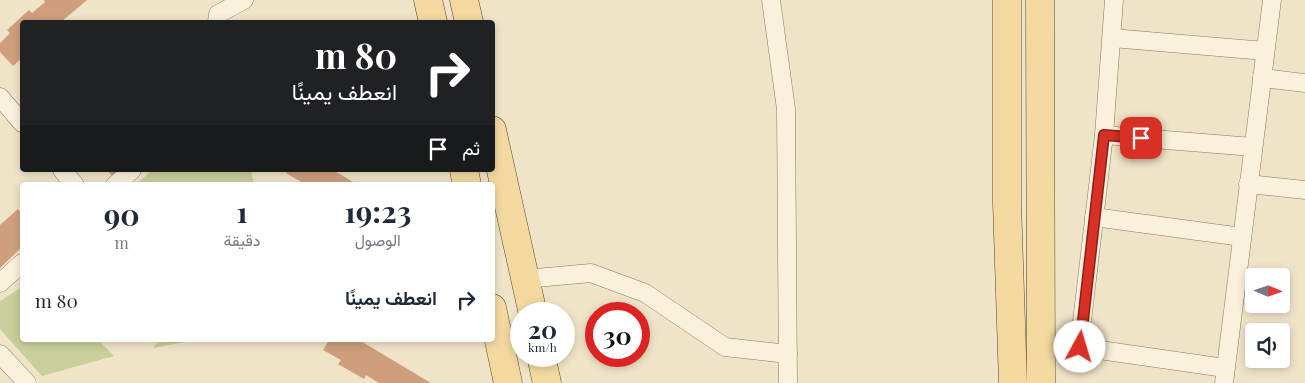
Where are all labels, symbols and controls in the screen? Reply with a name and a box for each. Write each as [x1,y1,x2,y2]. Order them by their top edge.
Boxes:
text: 80 m [315,31,397,78]
icon: right [415,40,480,105]
text: انعطف يمينًا [292,76,397,106]
pin [1120,117,1162,159]
icon: arrive [1127,124,1155,152]
text: ثم [462,134,480,160]
icon: arrive [424,135,452,163]
text: 1 [236,191,248,231]
text: 19:23 [344,191,411,231]
text: 90 [104,194,140,234]
text: دقيقة [223,229,260,250]
text: الوصول [355,229,401,250]
text: m [115,232,129,253]
north arrow [1245,268,1290,312]
map controls [1245,268,1290,368]
text: انعطف يمينًا [345,284,437,310]
icon: right [452,286,480,314]
text: 80 m [35,287,78,313]
speed limit sign: 30 [585,302,650,367]
text: 20 [528,312,557,345]
position arrow [1053,320,1105,372]
button: sound [1245,323,1290,368]
text: km/h [528,339,557,355]

